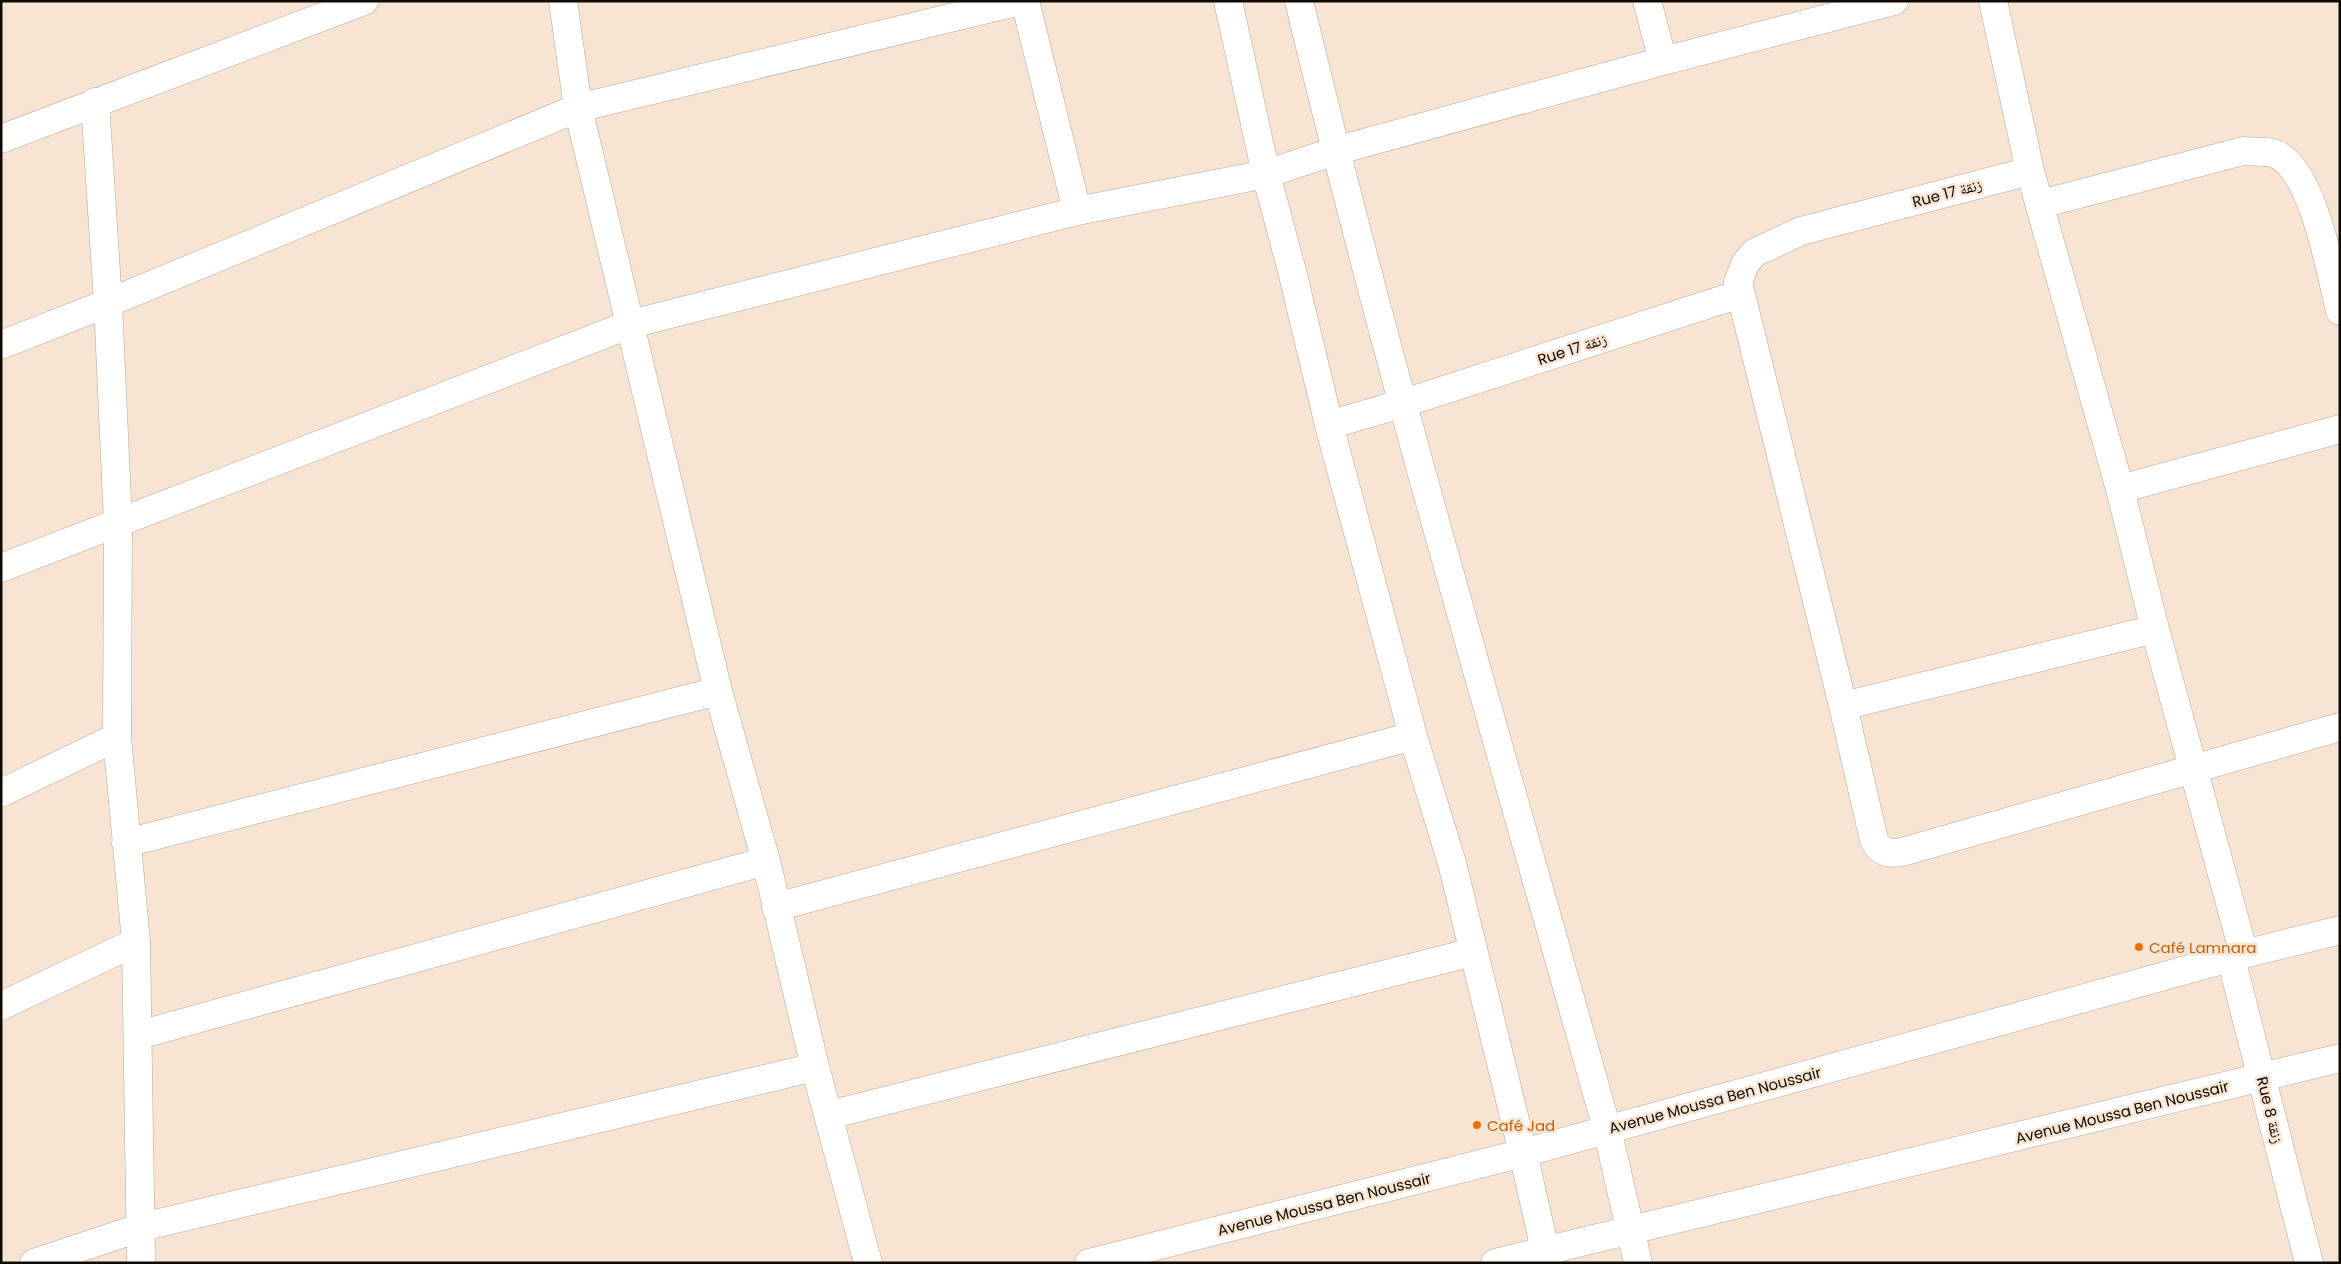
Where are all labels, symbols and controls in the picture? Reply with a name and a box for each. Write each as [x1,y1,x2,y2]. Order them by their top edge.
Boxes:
street label: Rue 17 زنقة [1910,174,1984,212]
street label: Rue 17 زنقة [1535,328,1609,370]
place label: Café Lamnara [2149,937,2257,958]
marker: Café Lamnara [2133,941,2145,953]
street label: Avenue Moussa Ben Noussair [1606,1061,1824,1139]
street label: Rue 8 زنقة [2252,1074,2288,1146]
street label: Avenue Moussa Ben Noussair [2013,1075,2231,1149]
place label: Café Jad [1487,1115,1555,1136]
marker: Café Jad [1471,1119,1483,1131]
street label: Avenue Moussa Ben Noussair [1215,1167,1433,1241]

